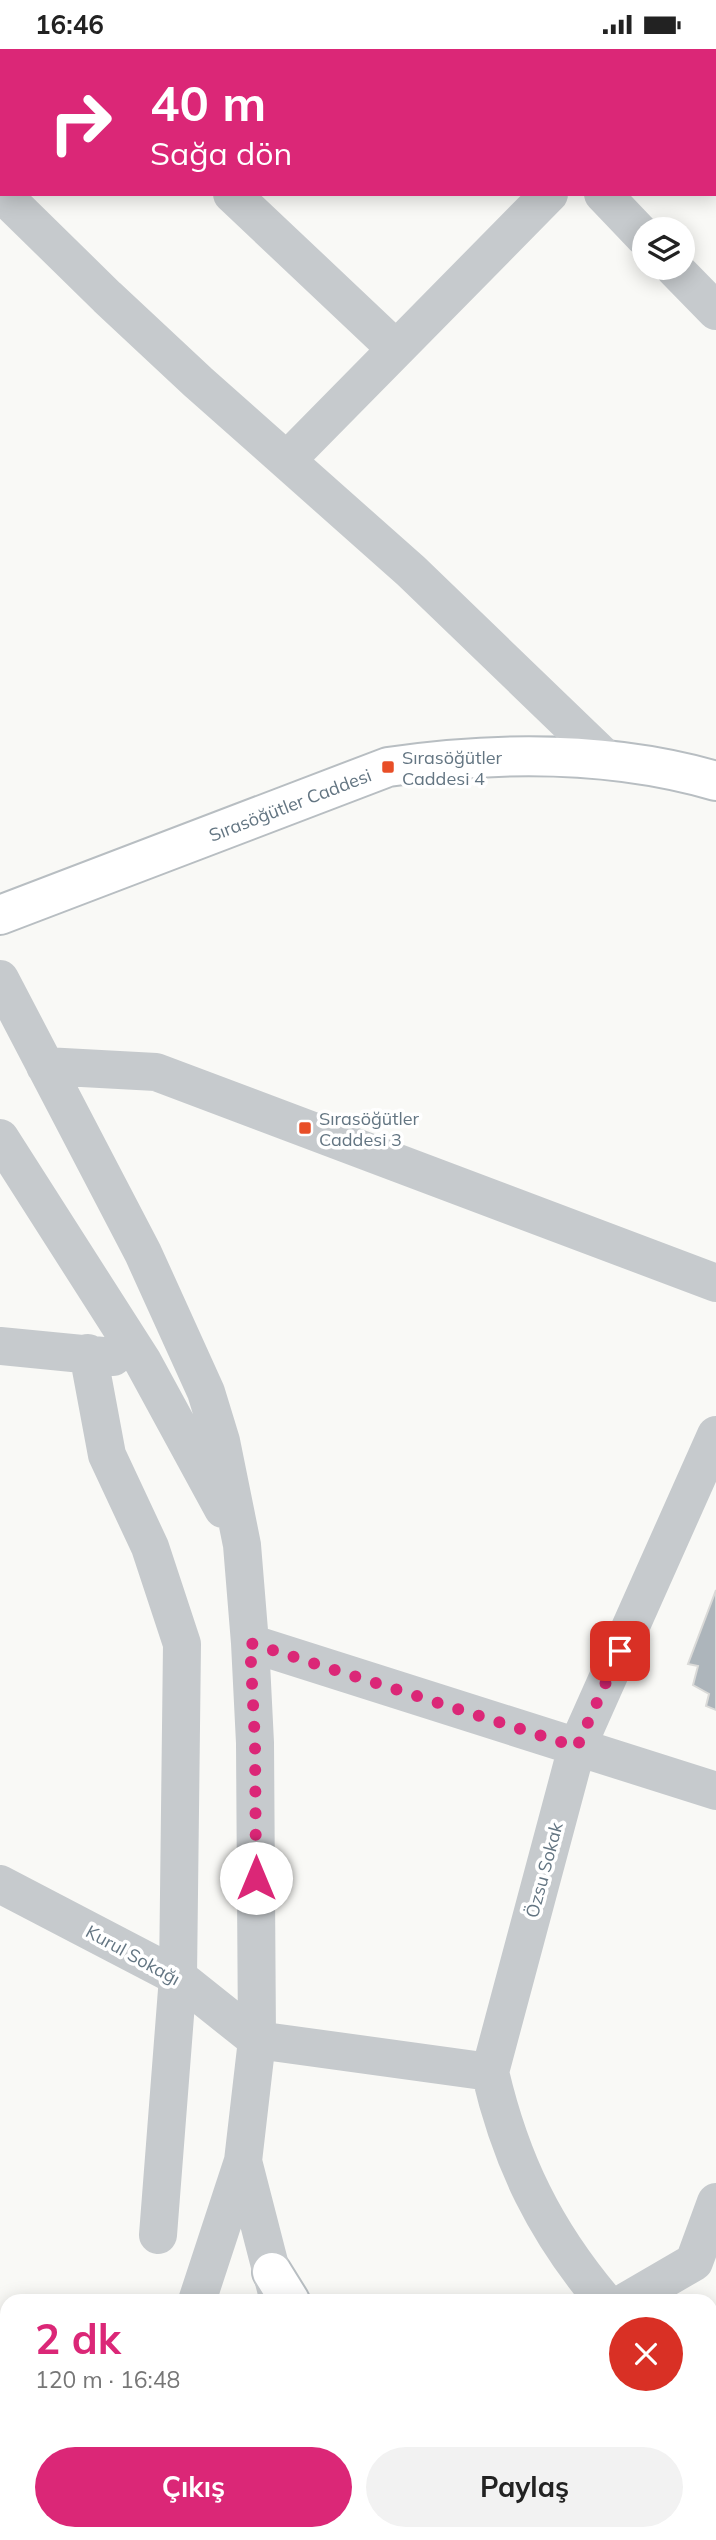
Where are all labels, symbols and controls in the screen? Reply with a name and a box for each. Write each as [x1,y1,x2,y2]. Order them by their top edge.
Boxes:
text: 16:46 [35,8,104,41]
text: 40 m [150,72,266,133]
icon: right [35,77,126,168]
text: Sağa dön [150,133,292,173]
map controls [632,217,695,280]
button: layers [632,217,695,280]
place label: Sırasöğütler Caddesi 4 [402,746,503,790]
marker: Sırasöğütler Caddesi 4 [380,759,396,775]
street label: Sırasöğütler Caddesi [205,763,375,847]
place label: Sırasöğütler Caddesi 3 [319,1107,420,1151]
marker: Sırasöğütler Caddesi 3 [297,1120,313,1136]
pin [590,1621,650,1681]
icon: arrive [601,1632,639,1670]
street label: Özsu Sokak [520,1819,568,1920]
position arrow [219,1841,293,1915]
street label: Kurul Sokağı [82,1920,184,1990]
text: 2 dk [35,2312,121,2365]
button: close [609,2317,683,2391]
text: 120 m · 16:48 [35,2365,180,2394]
button: Çıkış [35,2447,352,2527]
button: Paylaş [366,2447,683,2527]

